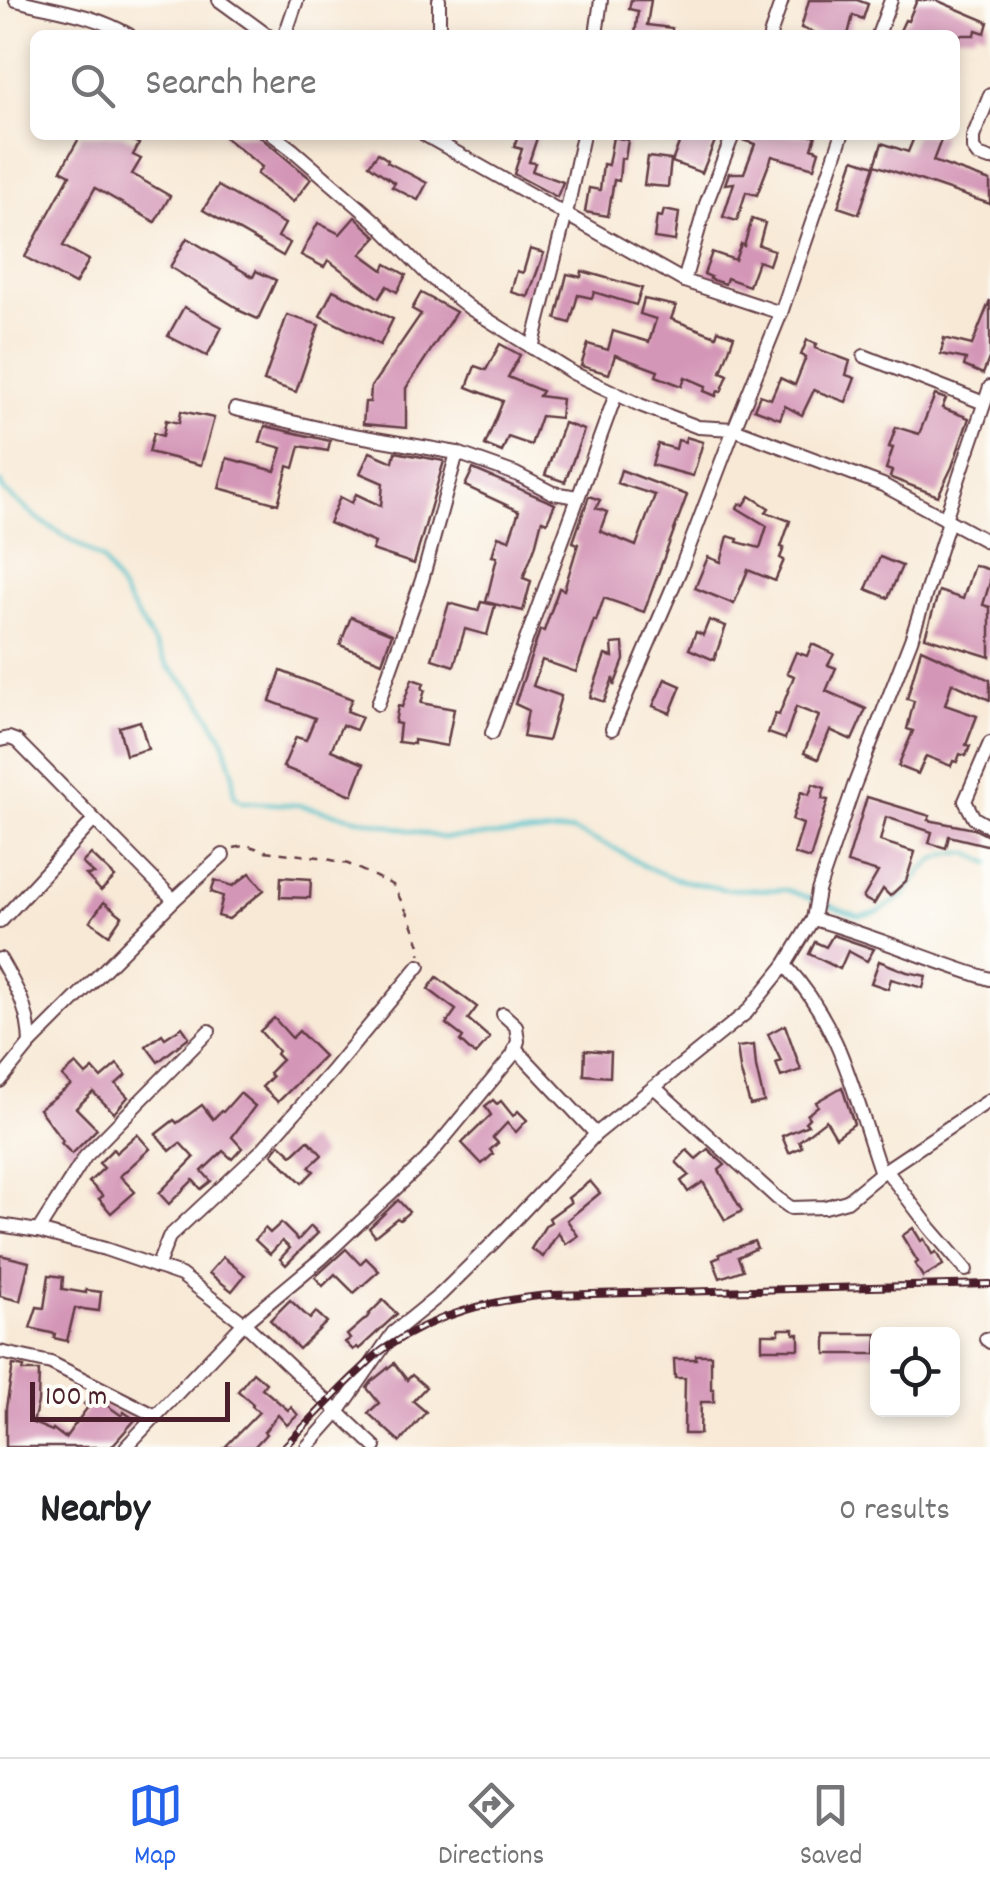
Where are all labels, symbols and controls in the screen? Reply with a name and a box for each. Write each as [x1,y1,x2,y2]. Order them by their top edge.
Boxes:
search box [30,30,960,140]
icon: search [65,58,120,113]
text: Search here [145,58,317,113]
map controls [870,1327,960,1417]
button: locate [870,1327,960,1417]
scale bar [30,1377,230,1422]
text: 100 m [45,1379,107,1419]
text: Nearby [40,1482,150,1542]
text: 0 results [839,1489,950,1535]
tab: Map [128,1778,183,1878]
tab: Directions [438,1778,544,1878]
tab: Saved [800,1778,862,1878]

